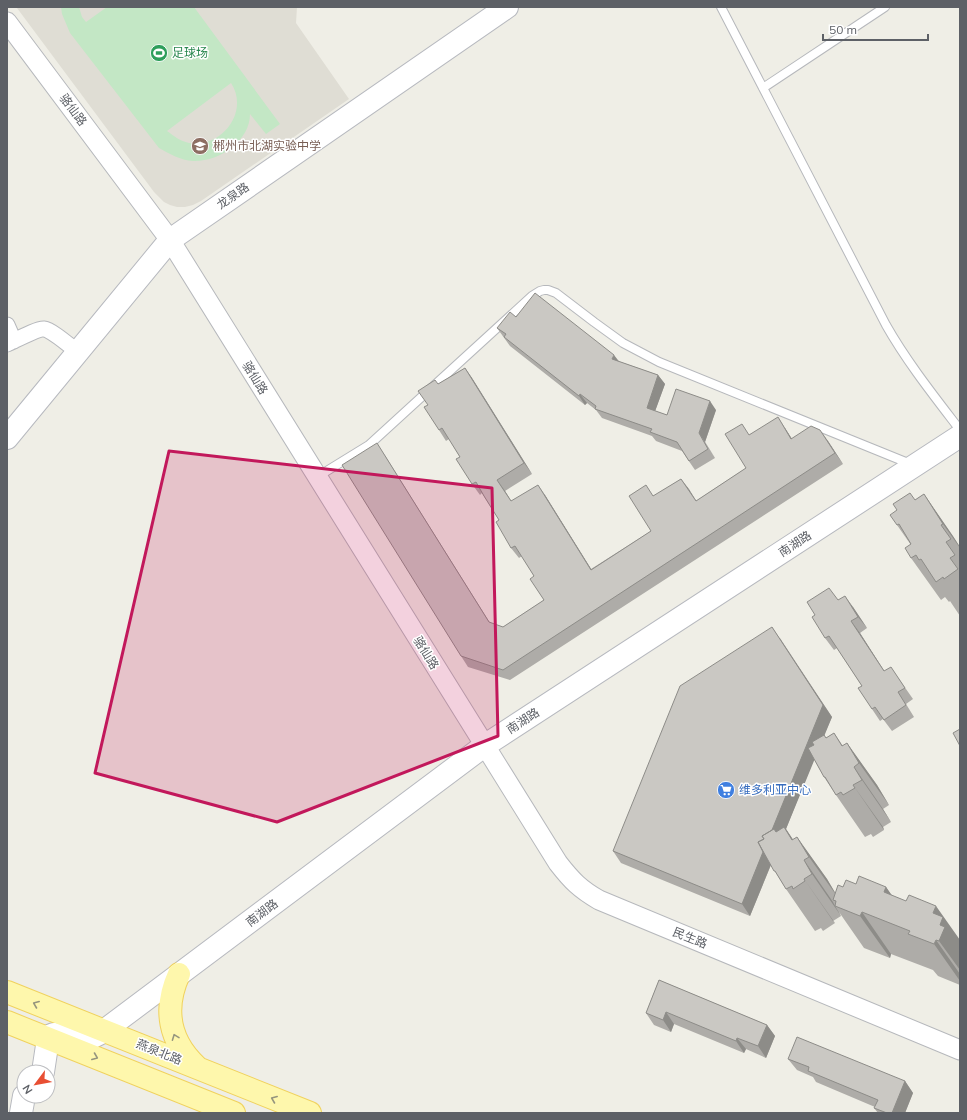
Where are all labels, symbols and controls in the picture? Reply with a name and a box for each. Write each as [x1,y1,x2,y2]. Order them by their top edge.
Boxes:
scale bar [823,16,928,42]
text: 50 m [829,22,857,37]
sports icon: 足球场 [149,43,169,63]
place label: 足球场 [172,45,208,60]
street label: 骆仙路 [57,91,90,129]
school or university icon: 郴州市北湖实验中学 [190,136,210,156]
place label: 郴州市北湖实验中学 [213,138,321,153]
street label: 龙泉路 [214,179,252,212]
street label: 骆仙路 [240,358,271,397]
street label: 南湖路 [776,527,814,560]
street label: 骆仙路 [411,633,442,672]
street label: 南湖路 [504,704,542,737]
supermarket icon: 维多利亚中心 [716,780,736,800]
place label: 维多利亚中心 [739,782,811,797]
street label: 南湖路 [243,896,281,929]
street label: 民生路 [671,924,710,951]
one-way arrow [33,1000,40,1008]
one-way arrow [172,1033,180,1040]
street label: 燕泉北路 [134,1036,184,1067]
one-way arrow [92,1053,99,1061]
north arrow [16,1064,56,1104]
text: N [19,1082,36,1097]
one-way arrow [271,1095,278,1103]

